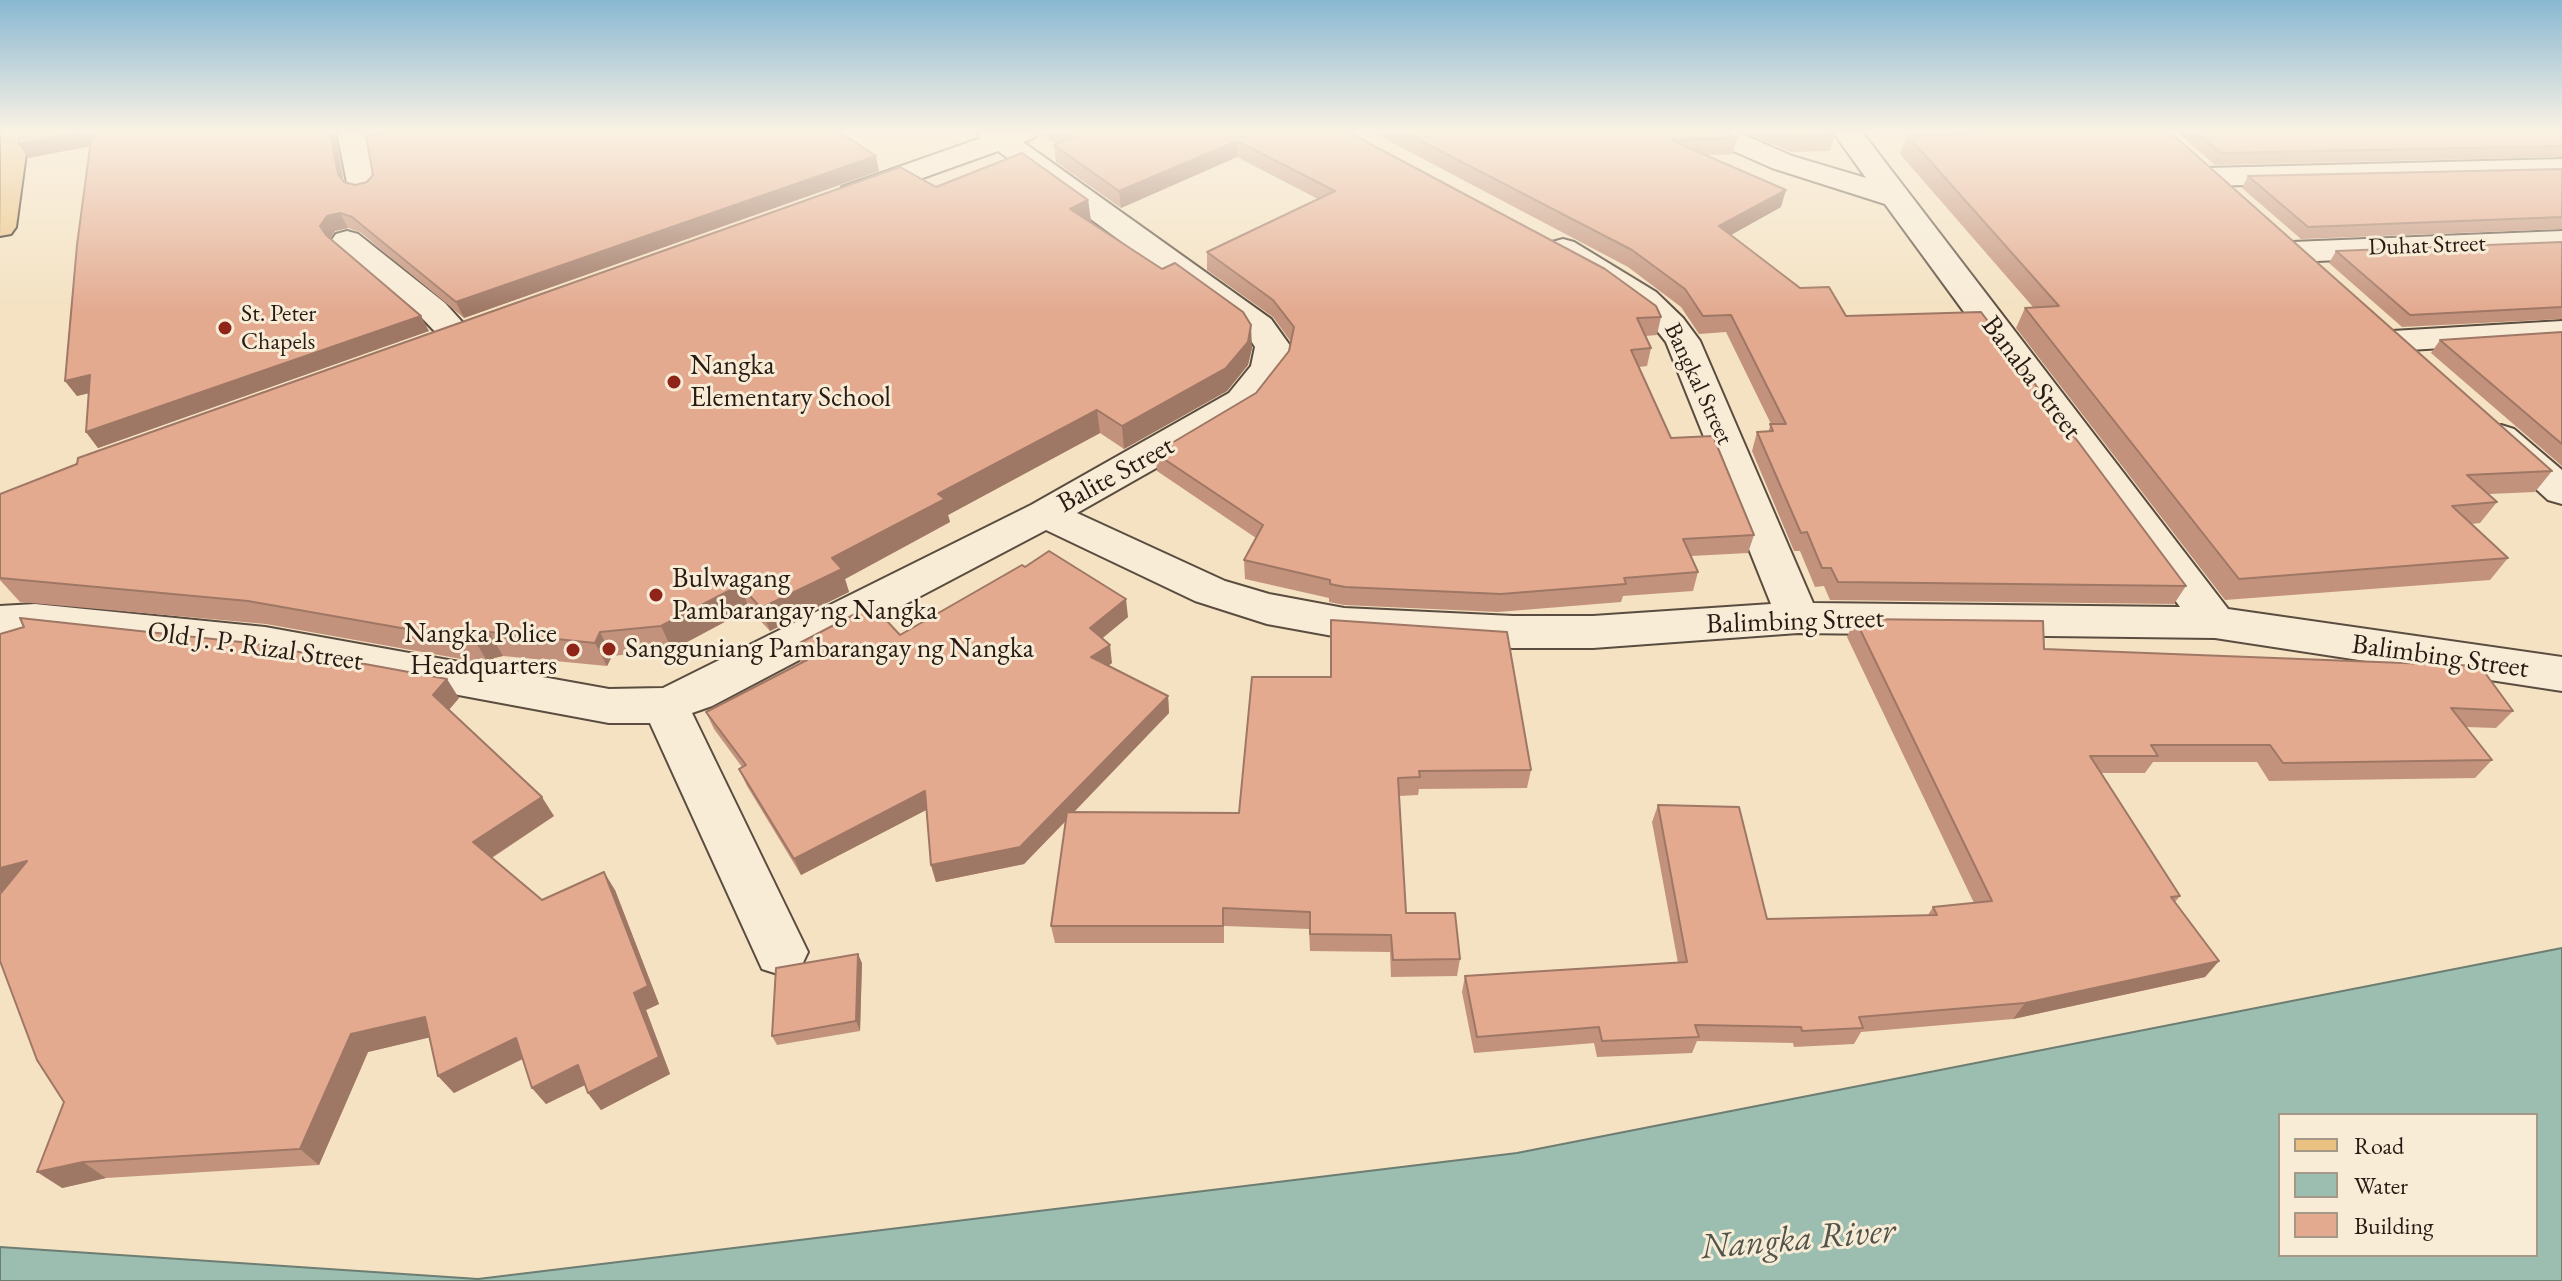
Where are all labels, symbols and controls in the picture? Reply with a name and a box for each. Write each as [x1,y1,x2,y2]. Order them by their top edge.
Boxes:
street label: Duhat Street [2368,230,2486,262]
place label: St. Peter Chapels [241,300,316,356]
street label: Banaba Street [1974,310,2088,446]
marker: St. Peter Chapels [216,319,234,337]
street label: Bangkal Street [1657,319,1739,449]
place label: Nangka Elementary School [690,349,891,415]
marker: Nangka Elementary School [665,373,683,391]
street label: Balite Street [1052,429,1180,521]
place label: Bulwagang Pambarangay ng Nangka [672,562,937,628]
marker: Bulwagang Pambarangay ng Nangka [647,586,665,604]
street label: Balimbing Street [1705,602,1885,642]
street label: Old J. P. Rizal Street [145,615,365,679]
place label: Nangka Police Headquarters [404,617,557,683]
street label: Balimbing Street [2349,628,2531,686]
place label: Sangguniang Pambarangay ng Nangka [625,632,1034,666]
marker: Sangguniang Pambarangay ng Nangka [600,640,618,658]
marker: Nangka Police Headquarters [564,641,582,659]
legend [2278,1113,2538,1257]
text: Road [2354,1130,2404,1161]
text: Water [2354,1170,2408,1201]
water label: Nangka River [1699,1210,1897,1270]
text: Building [2354,1210,2434,1241]

